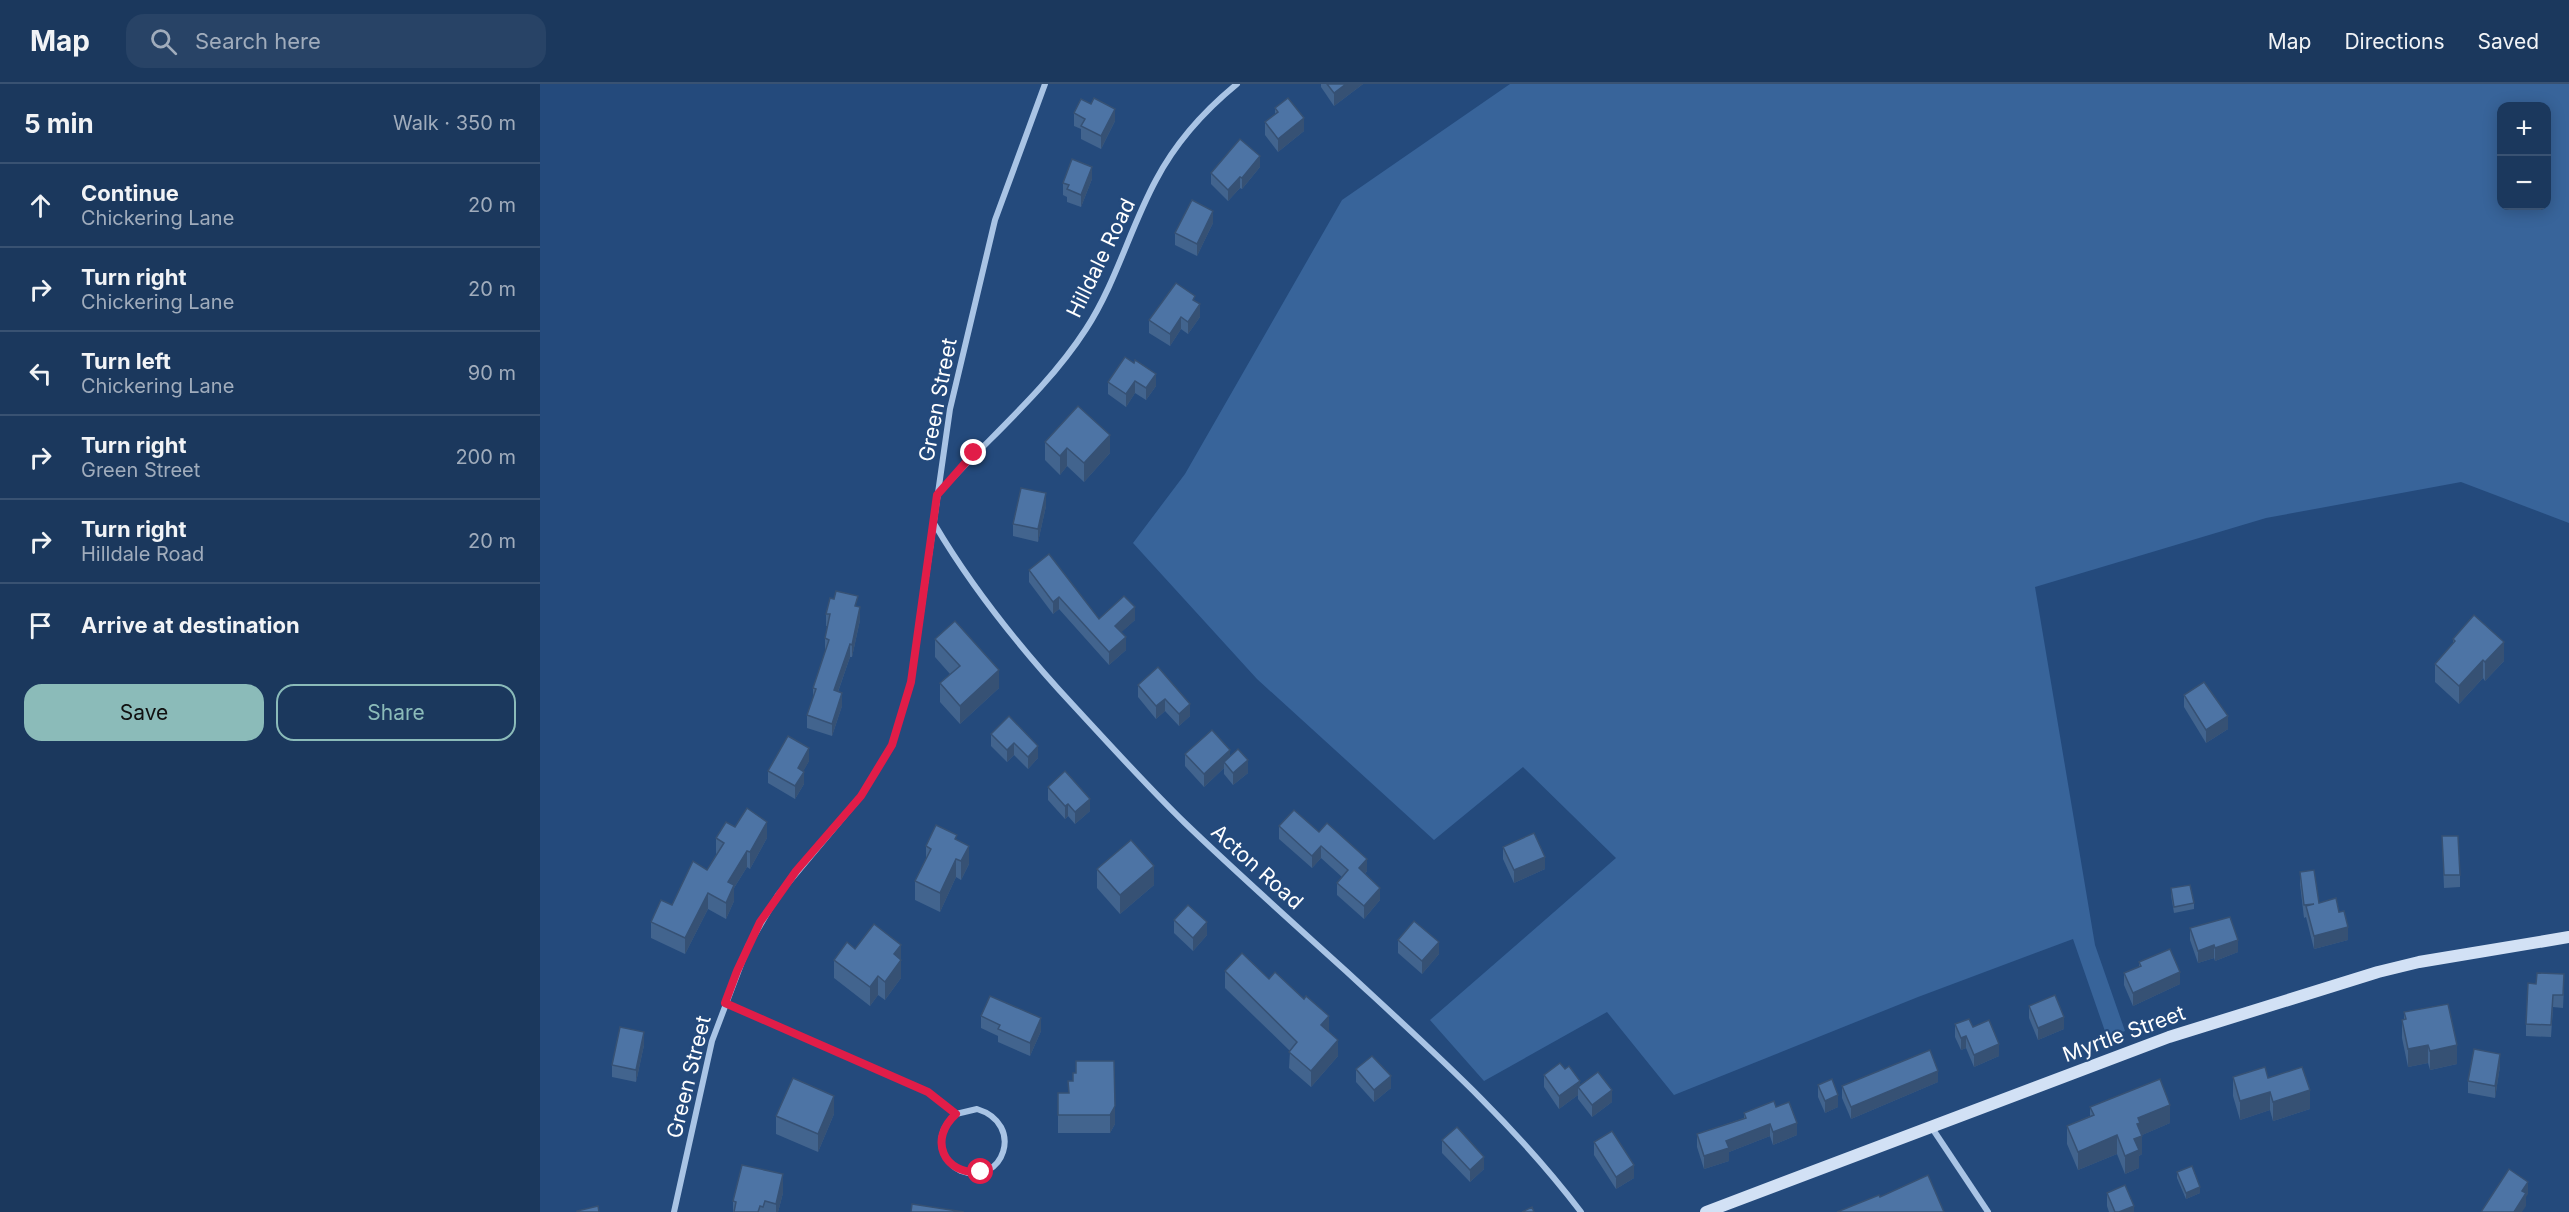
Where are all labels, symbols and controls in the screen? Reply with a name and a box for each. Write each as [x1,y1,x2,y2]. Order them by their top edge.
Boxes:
search box [126,14,546,68]
text: Map [30,24,90,58]
icon: search [147,25,180,58]
text: Search here [195,28,321,54]
text: Map [2268,29,2311,54]
text: Directions [2344,29,2445,54]
text: Saved [2478,29,2539,54]
map controls [2497,102,2551,210]
button: + [2497,102,2551,156]
text: 5 min [24,108,94,139]
text: Walk · 350 m [393,111,516,135]
button: − [2497,156,2551,210]
text: Continue [81,180,179,206]
icon: ahead [24,189,57,222]
text: 20 m [468,193,516,217]
street label: Hilldale Road [1061,194,1140,321]
text: Chickering Lane [81,206,234,230]
text: Turn right [81,264,187,290]
icon: right [24,273,57,306]
text: 20 m [468,277,516,301]
text: Chickering Lane [81,290,234,314]
street label: Green Street [913,336,962,464]
text: Turn left [81,348,171,374]
icon: left [24,357,57,390]
text: 90 m [468,361,516,385]
text: Chickering Lane [81,374,234,398]
text: Turn right [81,432,187,458]
route end [960,439,986,465]
icon: right [24,441,57,474]
text: 200 m [455,445,516,469]
text: Green Street [81,458,200,482]
text: Turn right [81,516,187,542]
icon: right [24,525,57,558]
text: 20 m [468,529,516,553]
text: Hilldale Road [81,542,204,566]
icon: arrive [24,609,57,642]
text: Arrive at destination [81,612,300,638]
button: Save [24,684,264,741]
button: Share [276,684,516,741]
street label: Acton Road [1206,819,1308,914]
street label: Myrtle Street [2059,1000,2189,1067]
street label: Green Street [661,1013,716,1141]
route start [967,1158,993,1184]

